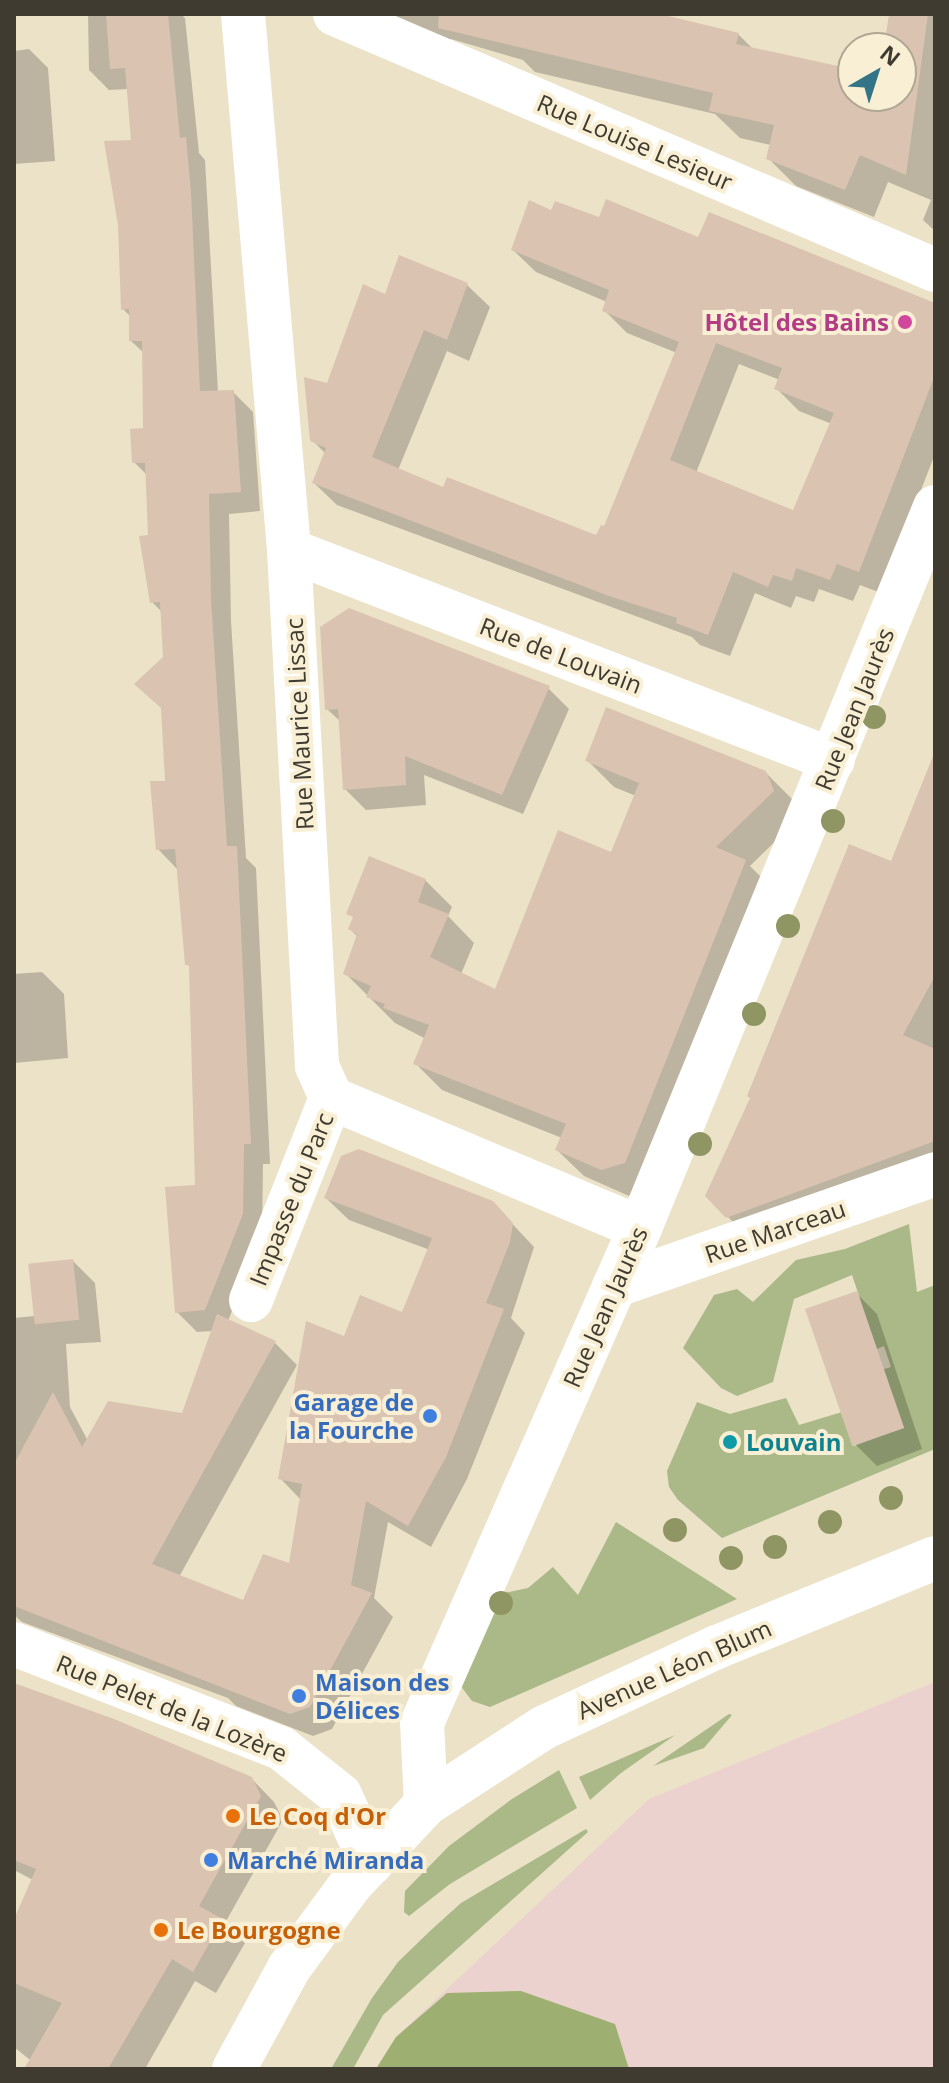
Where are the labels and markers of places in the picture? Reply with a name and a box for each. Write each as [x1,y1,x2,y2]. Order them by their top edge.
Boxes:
place label: Hôtel des Bains [704,308,889,336]
marker: Hôtel des Bains [896,313,914,331]
place label: Garage de la Fourche [289,1388,414,1444]
marker: Garage de la Fourche [421,1407,439,1425]
place label: Louvain [746,1428,841,1456]
marker: Louvain [721,1433,739,1451]
place label: Maison des Délices [315,1668,450,1724]
marker: Maison des Délices [290,1687,308,1705]
place label: Le Coq d'Or [249,1802,386,1830]
marker: Le Coq d'Or [224,1807,242,1825]
place label: Marché Miranda [227,1846,424,1874]
marker: Marché Miranda [202,1851,220,1869]
place label: Le Bourgogne [177,1916,341,1944]
marker: Le Bourgogne [152,1921,170,1939]

